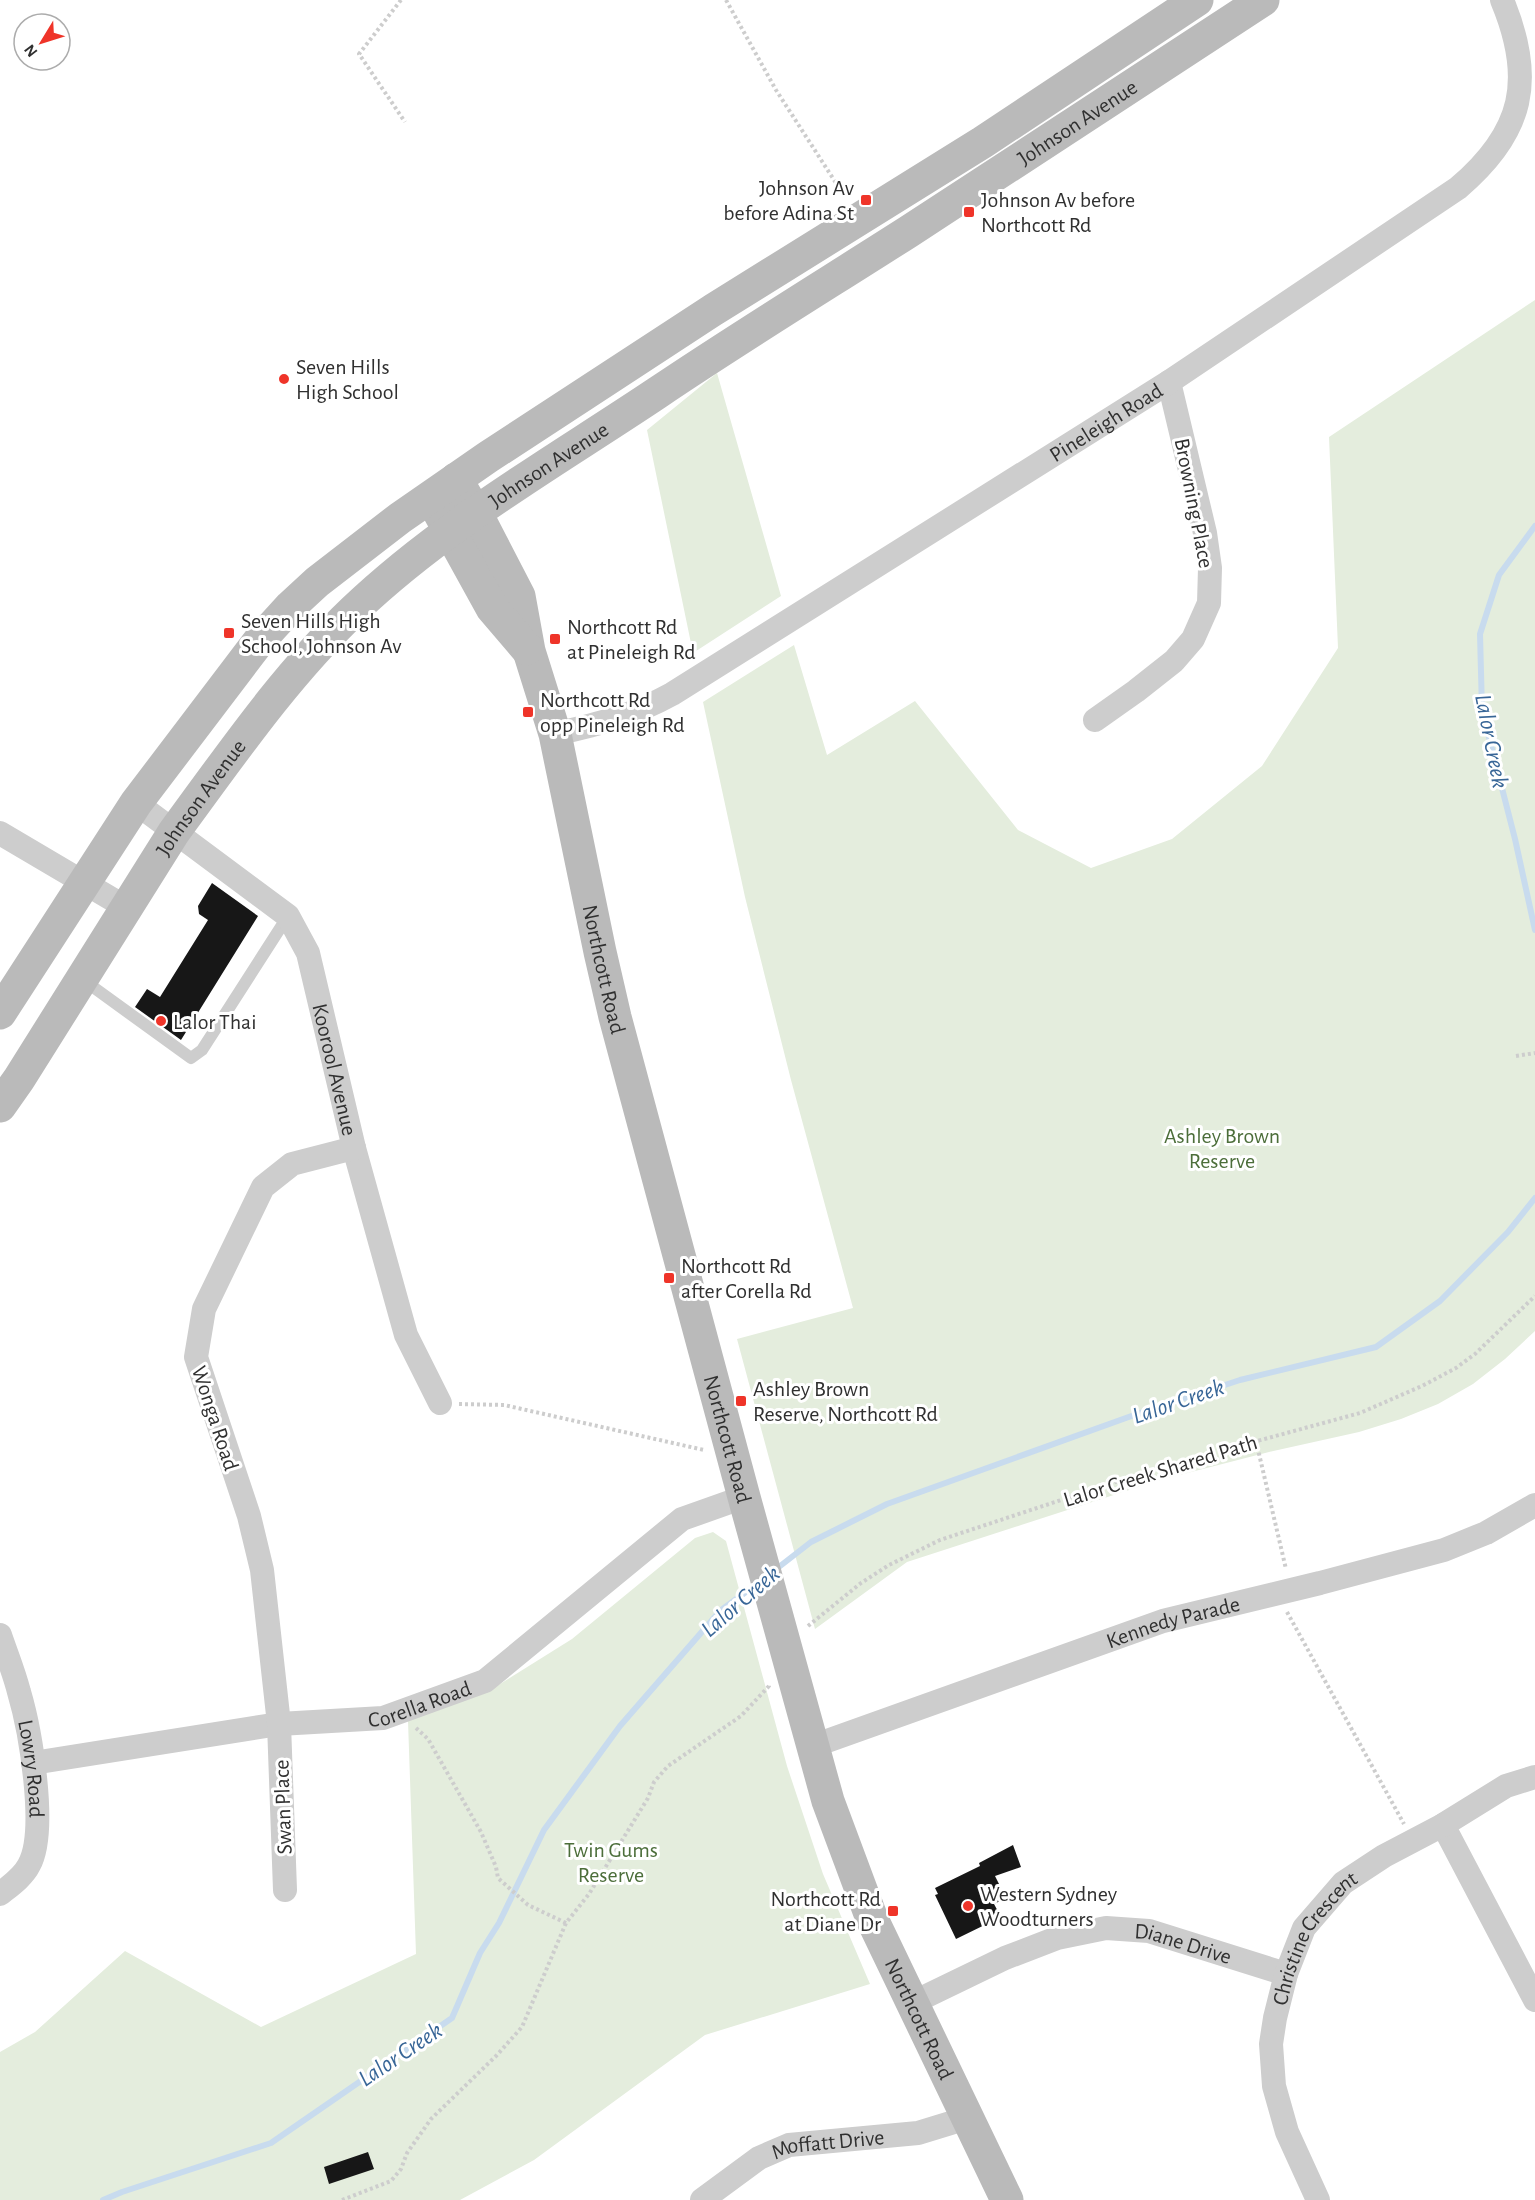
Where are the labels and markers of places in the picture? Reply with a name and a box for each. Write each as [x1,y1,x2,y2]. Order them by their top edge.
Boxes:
place label: Johnson Av before Adina St [723,177,855,224]
place label: Johnson Av before Northcott Rd [981,189,1135,236]
marker: Johnson Av before Adina St [859,193,873,207]
marker: Johnson Av before Northcott Rd [962,205,976,219]
place label: Seven Hills High School [296,356,399,403]
marker: Seven Hills High School [277,372,291,386]
place label: Seven Hills High School, Johnson Av [241,610,402,657]
place label: Northcott Rd at Pineleigh Rd [567,616,696,663]
marker: Seven Hills High School, Johnson Av [222,626,236,640]
marker: Northcott Rd at Pineleigh Rd [548,632,562,646]
place label: Northcott Rd opp Pineleigh Rd [540,689,685,736]
marker: Northcott Rd opp Pineleigh Rd [521,705,535,719]
place label: Lalor Thai [173,1011,257,1033]
marker: Lalor Thai [154,1014,168,1028]
place label: Northcott Rd after Corella Rd [681,1255,812,1302]
marker: Northcott Rd after Corella Rd [662,1271,676,1285]
place label: Ashley Brown Reserve, Northcott Rd [753,1378,938,1425]
marker: Ashley Brown Reserve, Northcott Rd [734,1394,748,1408]
place label: Western Sydney Woodturners [980,1883,1118,1930]
place label: Northcott Rd at Diane Dr [771,1888,881,1935]
marker: Western Sydney Woodturners [961,1899,975,1913]
marker: Northcott Rd at Diane Dr [886,1904,900,1918]

